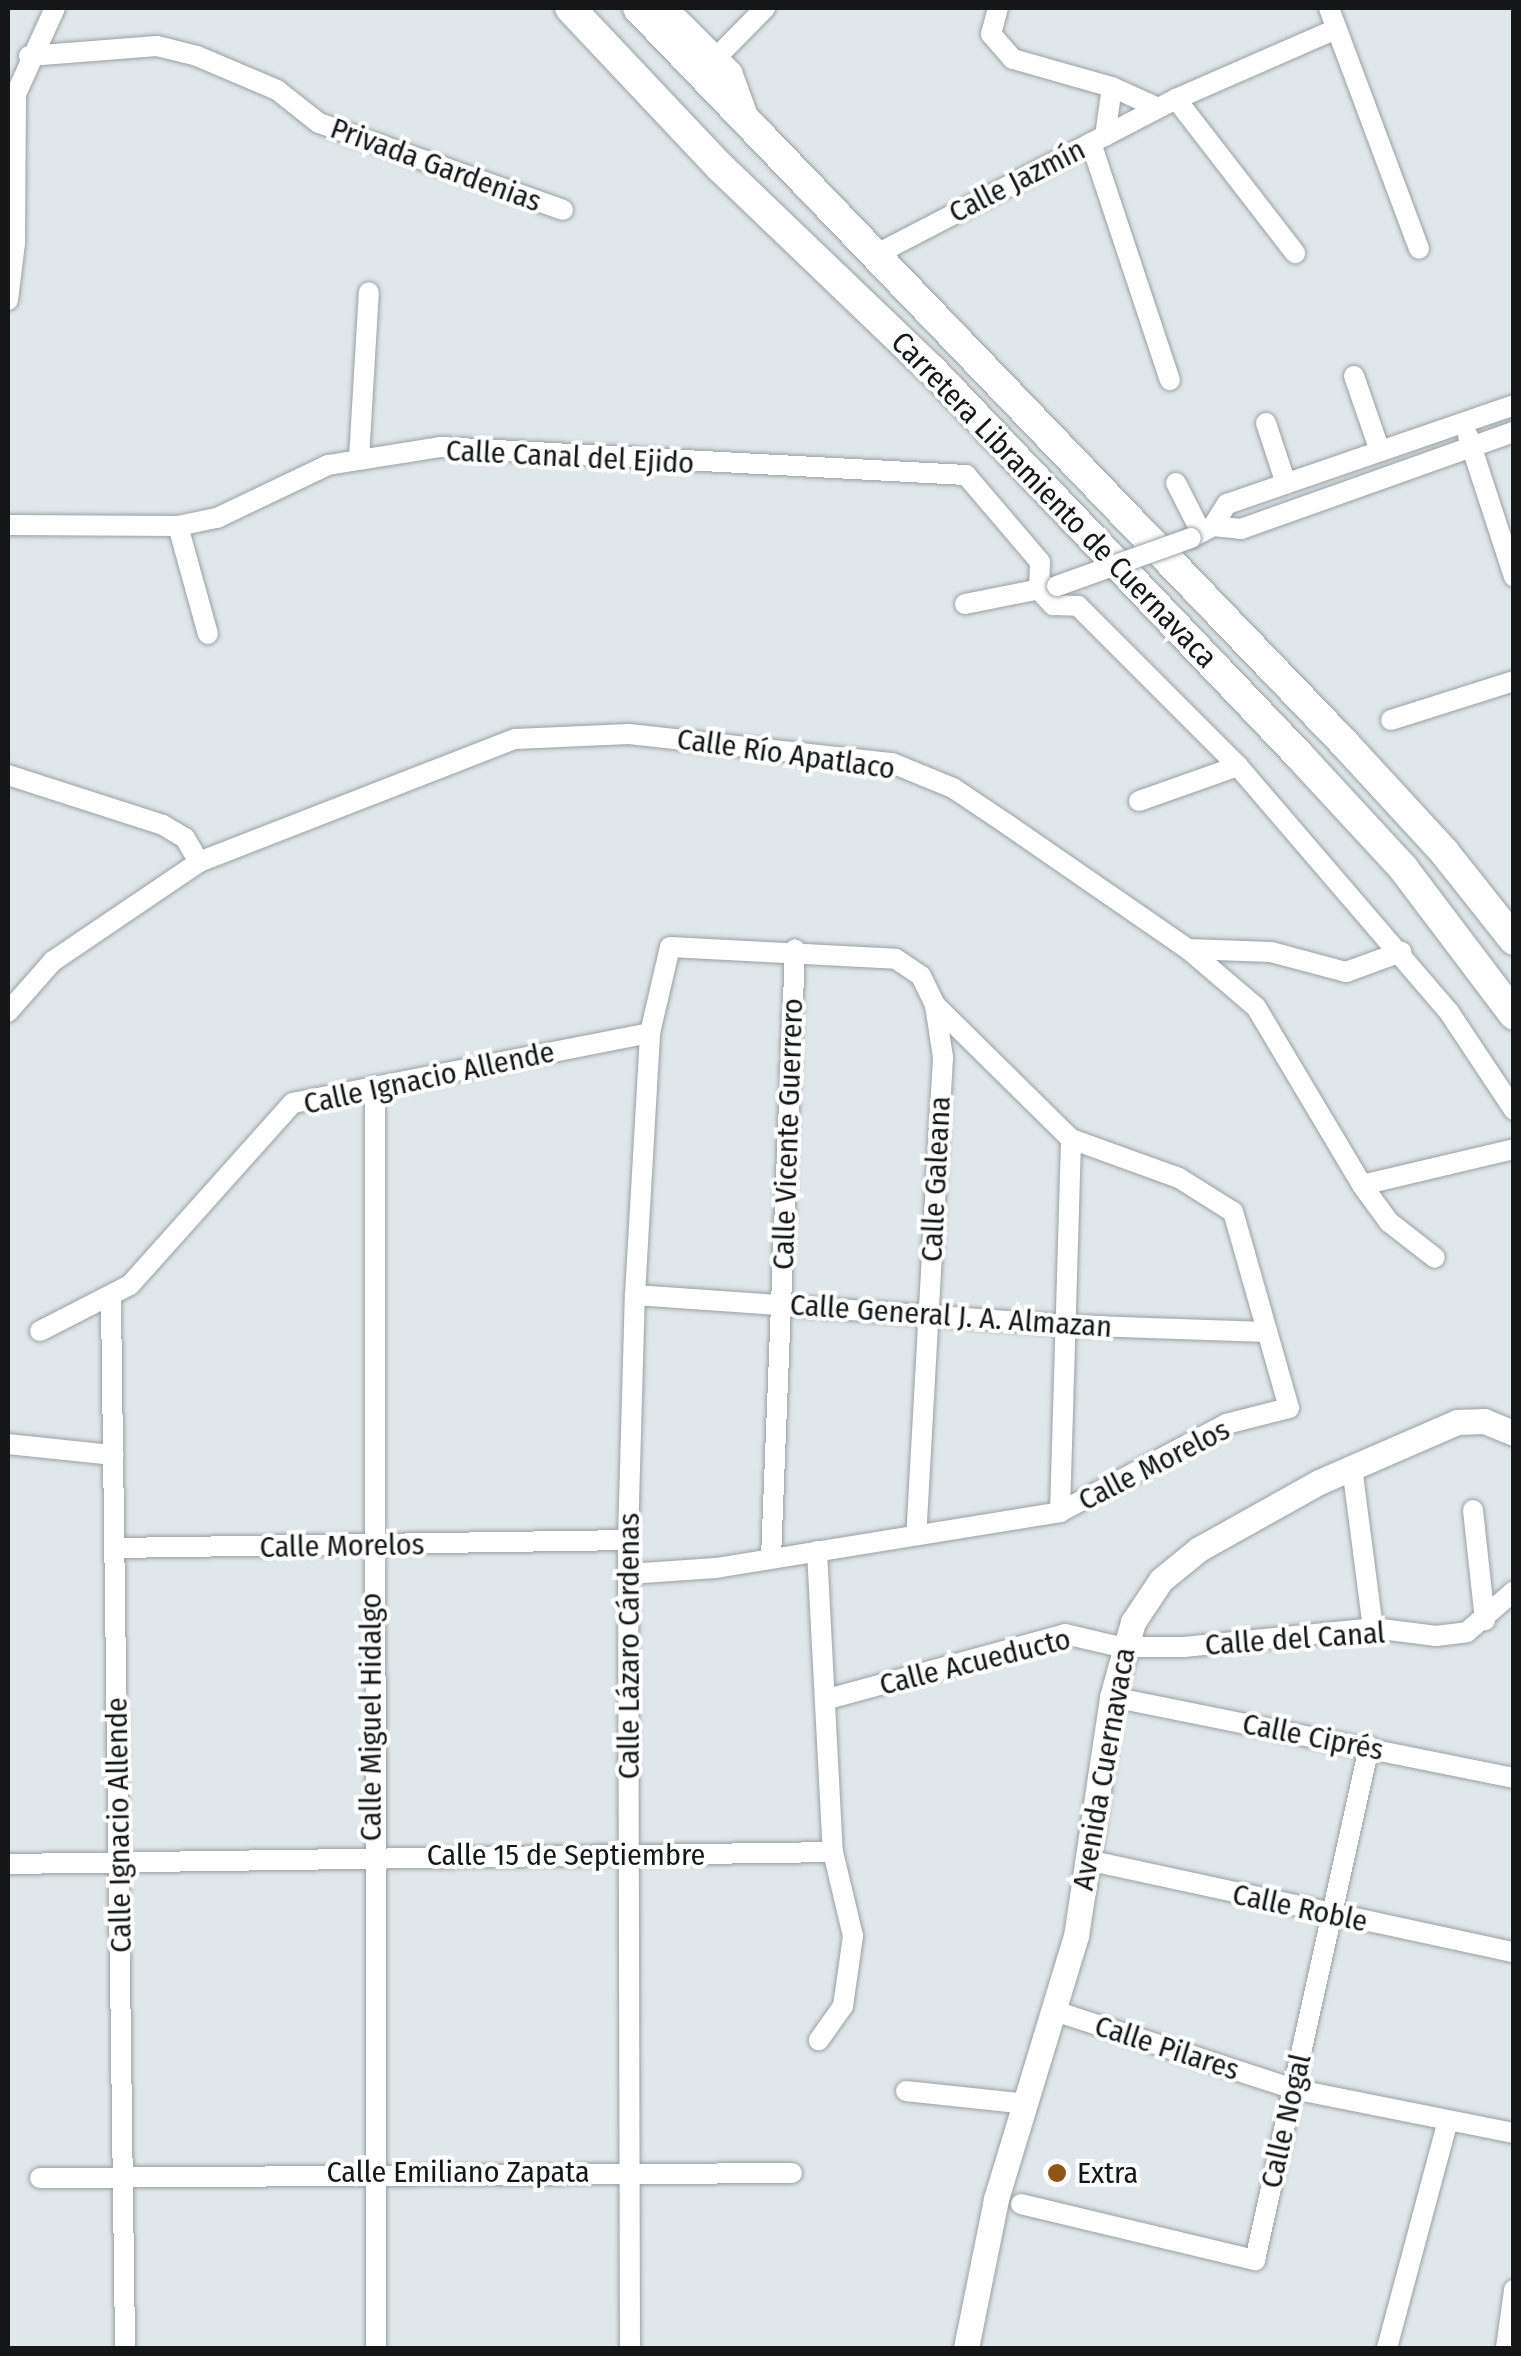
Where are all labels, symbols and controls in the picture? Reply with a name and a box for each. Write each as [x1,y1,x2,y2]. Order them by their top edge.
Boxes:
street label: Privada Gardenias [326,110,546,220]
street label: Calle Jazmín [943,131,1091,231]
street label: Carretera Libramiento de Cuernavaca [884,325,1224,675]
street label: Calle Canal del Ejido [445,433,695,481]
street label: Calle Río Apatlaco [675,721,897,787]
street label: Calle Vicente Guerrero [765,998,811,1270]
street label: Calle Ignacio Allende [300,1034,558,1122]
street label: Calle Galeana [914,1095,958,1263]
street label: Calle General J. A. Almazan [789,1287,1113,1345]
street label: Calle Morelos [1072,1412,1236,1518]
street label: Calle Lázaro Cárdenas [611,1513,647,1779]
street label: Calle Morelos [259,1527,425,1565]
street label: Calle Miguel Hidalgo [353,1593,389,1841]
street label: Calle del Canal [1204,1615,1386,1663]
street label: Calle Acueducto [876,1621,1074,1703]
street label: Avenida Cuernavaca [1065,1645,1143,1893]
street label: Calle Ignacio Allende [99,1697,139,1953]
street label: Calle Ciprés [1239,1706,1387,1768]
street label: Calle 15 de Septiembre [427,1837,705,1873]
street label: Calle Roble [1229,1876,1371,1940]
street label: Calle Pilares [1090,2008,1244,2088]
street label: Calle Nogal [1253,2050,1319,2192]
street label: Calle Emiliano Zapata [326,2154,590,2190]
place label: Extra [1077,2155,1138,2191]
marker: Extra [1046,2162,1068,2184]

